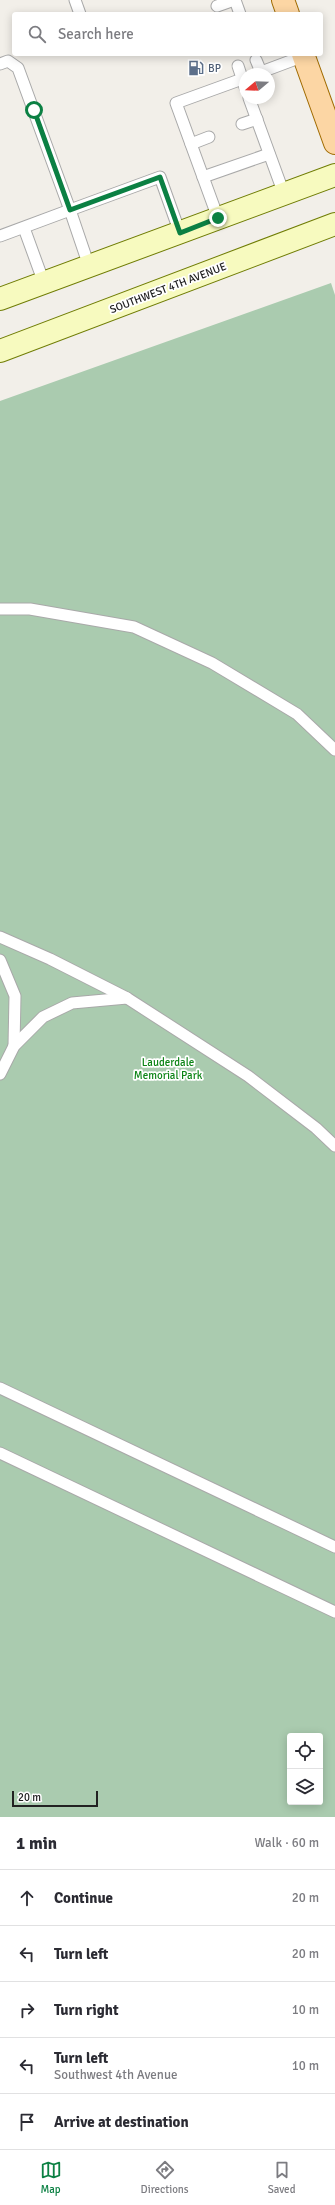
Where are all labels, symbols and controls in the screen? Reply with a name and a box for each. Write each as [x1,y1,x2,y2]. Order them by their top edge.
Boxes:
search box [12,12,323,56]
icon: search [26,23,48,45]
text: Search here [58,25,134,43]
fuel station icon: BP [187,59,205,77]
place label: BP [208,62,221,75]
north arrow [239,68,275,104]
route start [25,101,43,119]
route end [209,209,227,227]
street label: SOUTHWEST 4TH AVENUE [108,260,228,316]
park label: Lauderdale Memorial Park [134,1056,203,1082]
map controls [287,1733,323,1805]
button: locate [287,1733,323,1769]
button: layers [287,1769,323,1805]
scale bar [12,1789,98,1808]
text: 20 m [18,1791,41,1804]
text: 1 min [16,1833,57,1854]
text: Walk · 60 m [255,1835,319,1851]
icon: ahead [16,1887,38,1909]
text: Continue [54,1889,113,1907]
text: 20 m [292,1890,319,1906]
icon: left [16,1943,38,1965]
text: Turn left [54,1945,108,1963]
text: 20 m [292,1946,319,1962]
icon: right [16,1999,38,2021]
text: Turn right [54,2001,119,2019]
text: 10 m [292,2002,319,2018]
text: Turn left [54,2049,108,2067]
icon: left [16,2055,38,2077]
text: 10 m [292,2058,319,2074]
text: Southwest 4th Avenue [54,2067,178,2083]
icon: arrive [16,2111,38,2133]
text: Arrive at destination [54,2113,189,2131]
tab: Map [40,2159,62,2196]
tab: Directions [141,2159,189,2196]
tab: Saved [268,2159,295,2196]

